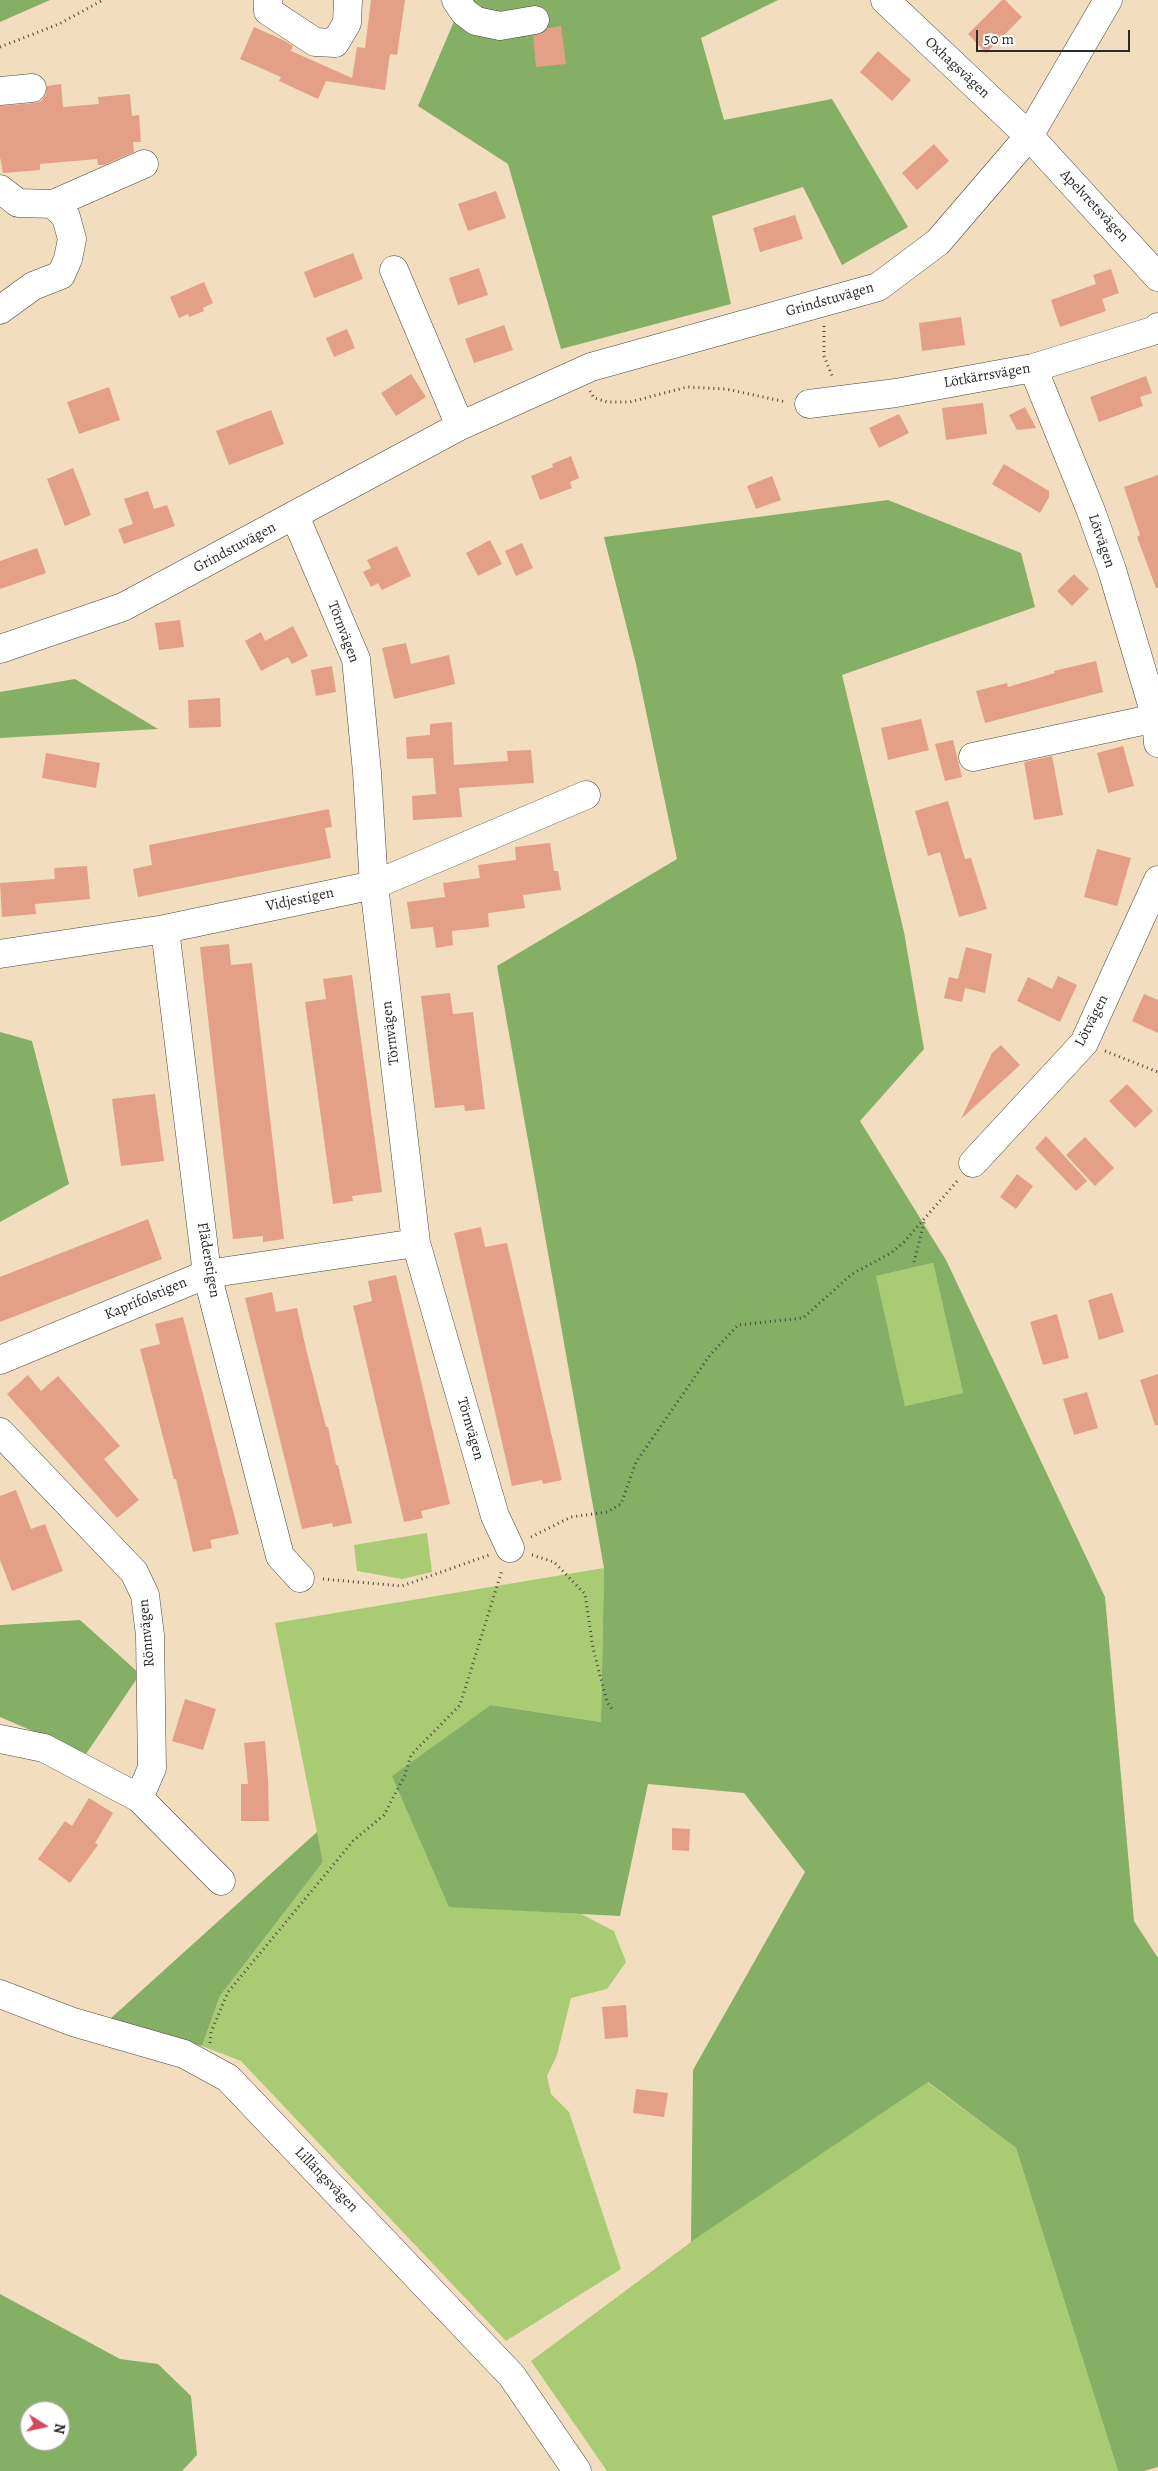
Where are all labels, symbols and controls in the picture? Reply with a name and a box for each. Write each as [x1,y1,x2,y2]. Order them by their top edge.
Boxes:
scale bar [978,20,1132,52]
text: 50 m [984,29,1014,49]
street label: Oxhagsvägen [921,33,993,103]
street label: Apelvretsvägen [1056,166,1132,246]
street label: Grindstuvägen [784,279,876,321]
street label: Lötkärrsvägen [942,360,1032,392]
street label: Lötvägen [1083,512,1119,570]
street label: Grindstuvägen [191,519,279,577]
street label: Törnvägen [323,599,363,665]
street label: Vidjestigen [264,884,336,916]
street label: Lötvägen [1071,992,1113,1050]
street label: Törnvägen [378,1000,404,1066]
street label: Fläderstigen [192,1221,224,1299]
street label: Kaprifolstigen [102,1274,190,1324]
street label: Törnvägen [452,1396,488,1462]
street label: Rönnvägen [135,1598,159,1668]
street label: Lillängsvägen [290,2144,362,2216]
north arrow [20,2401,70,2451]
text: N [49,2422,70,2435]

